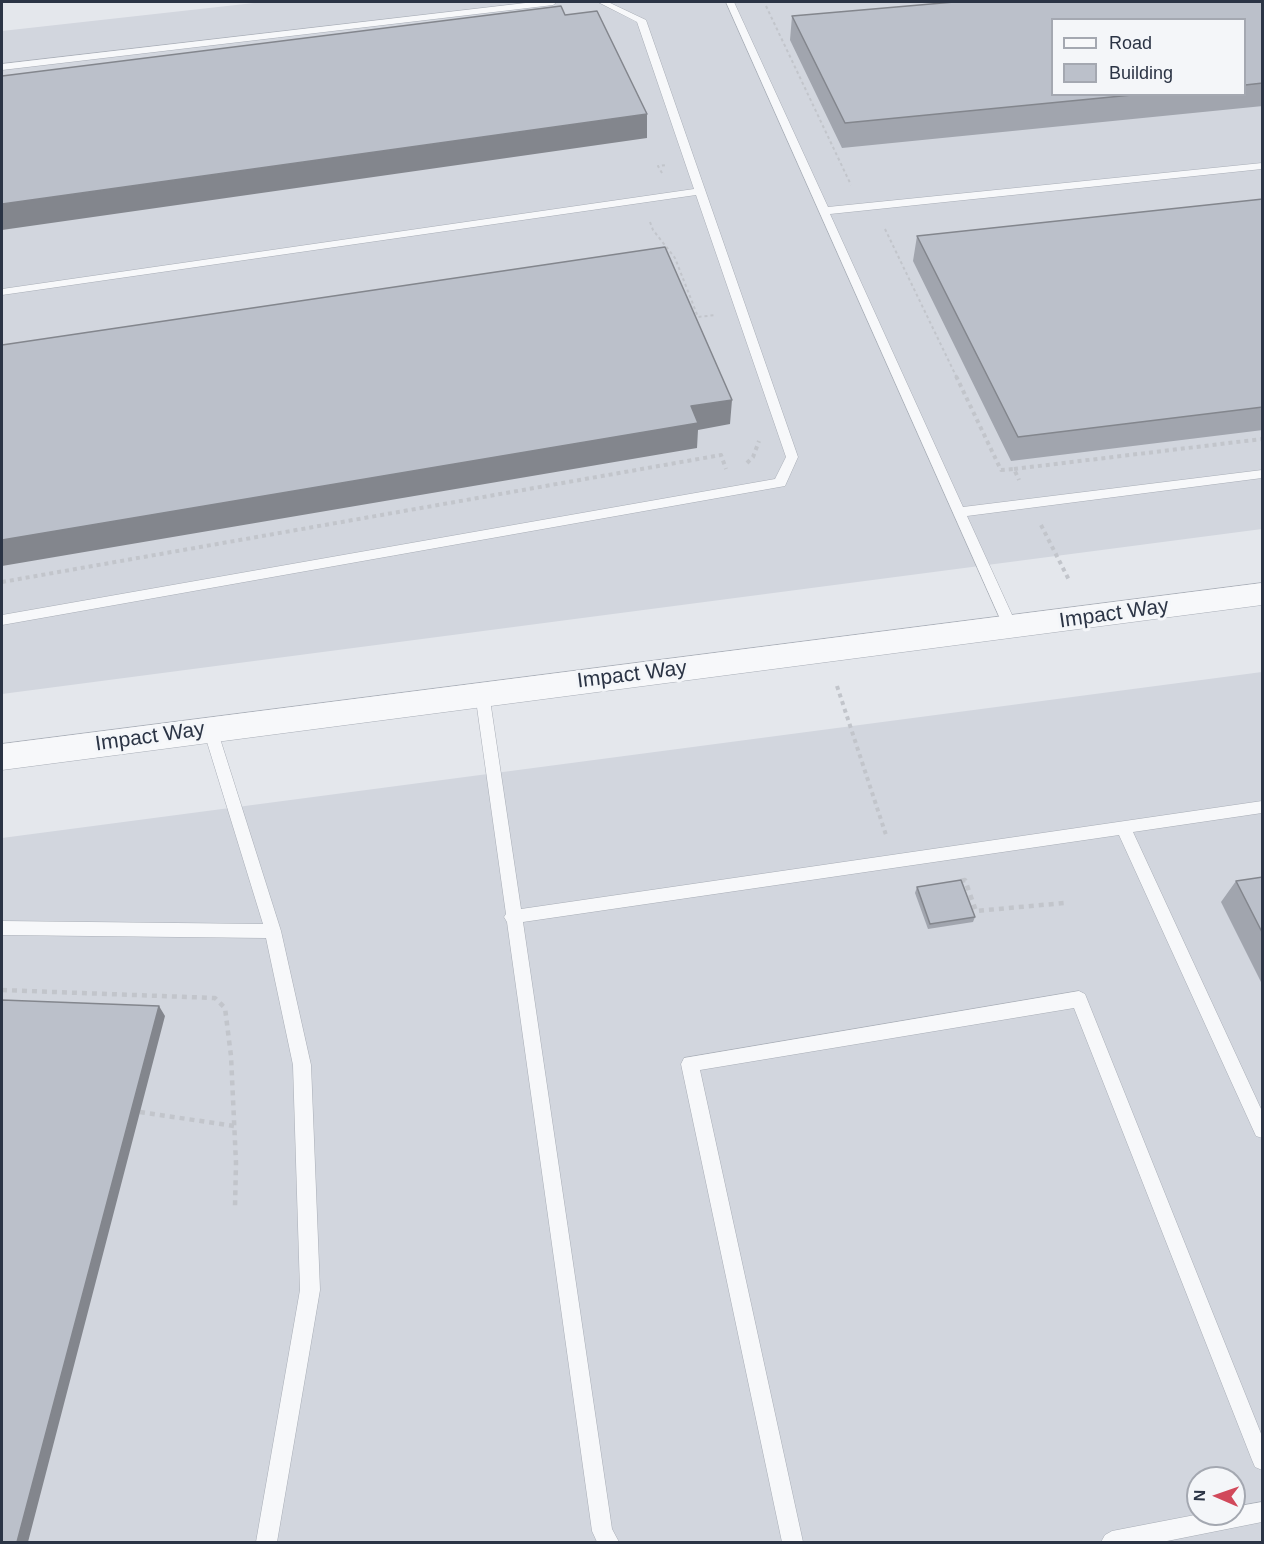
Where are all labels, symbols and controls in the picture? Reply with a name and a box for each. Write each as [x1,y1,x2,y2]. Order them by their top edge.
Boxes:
legend [1051,18,1246,96]
text: Road [1109,33,1152,53]
text: Building [1109,63,1173,83]
street label: Impact Way [1058,594,1170,634]
street label: Impact Way [576,656,688,694]
street label: Impact Way [94,717,206,757]
north arrow [1186,1466,1246,1526]
text: N [1191,1489,1208,1501]

